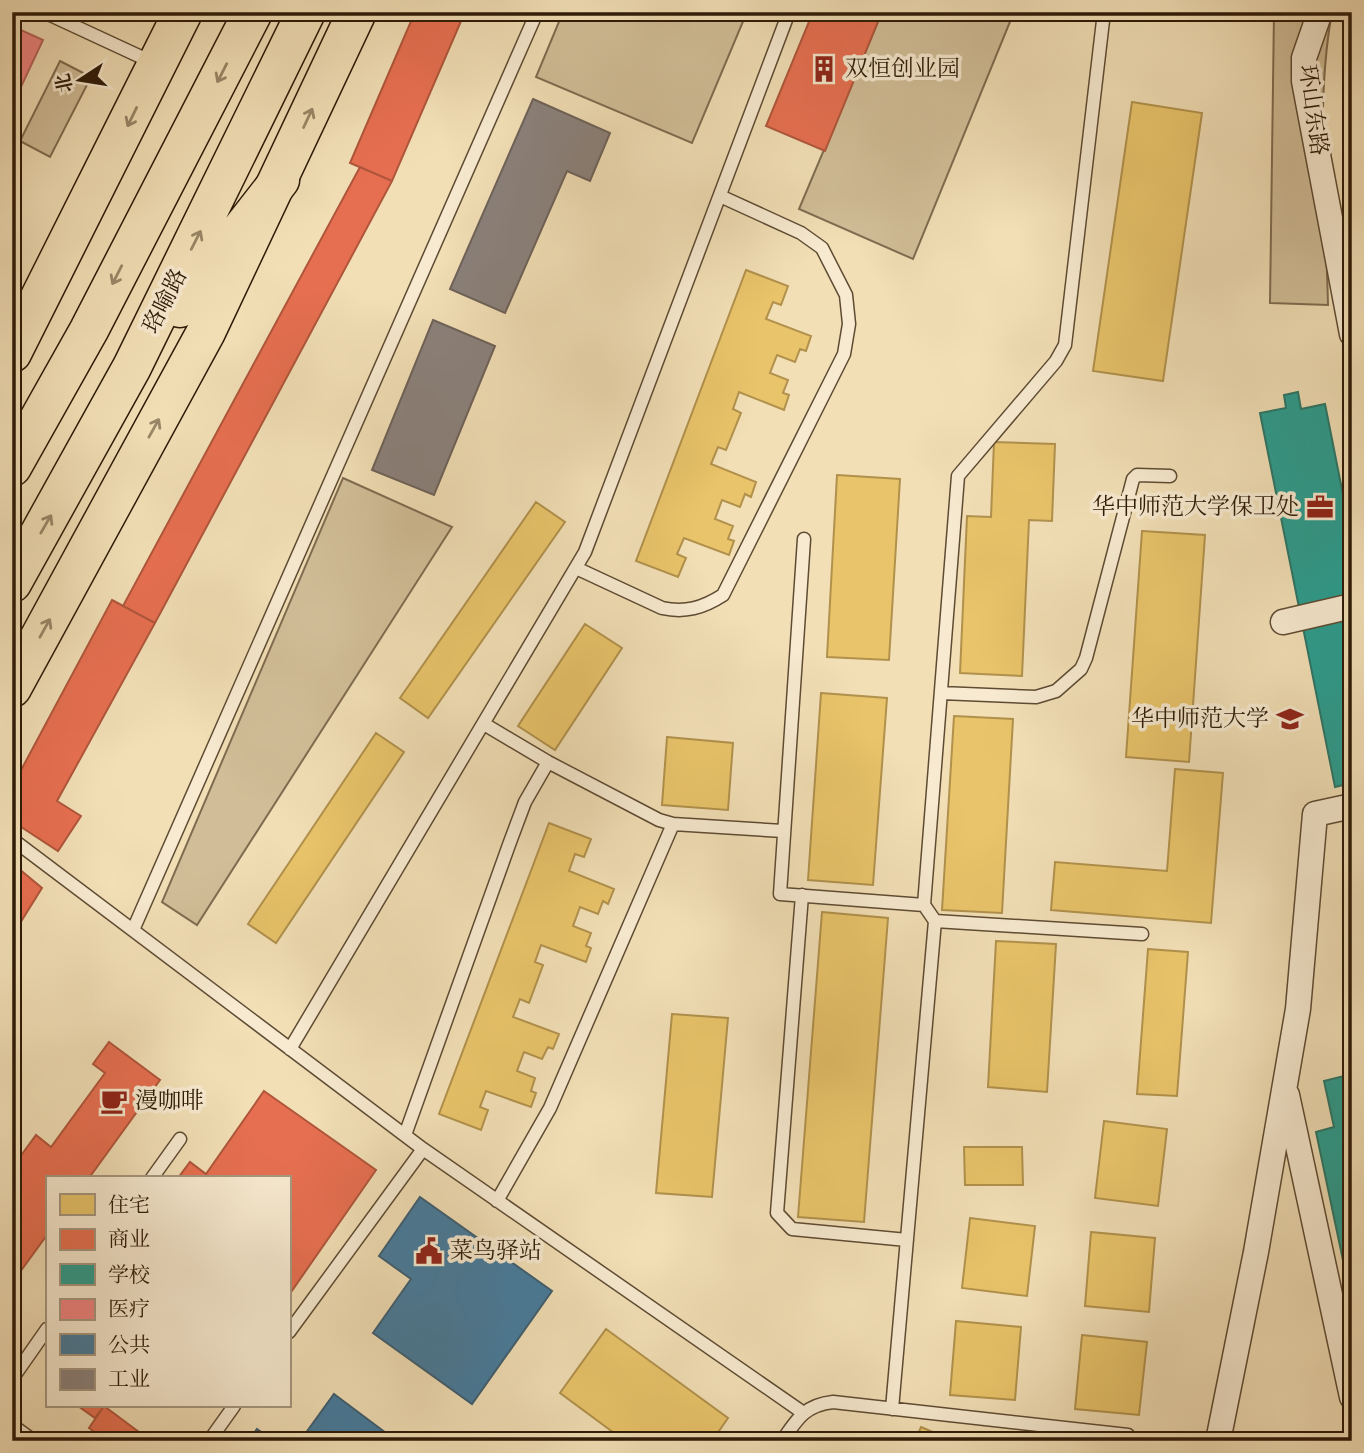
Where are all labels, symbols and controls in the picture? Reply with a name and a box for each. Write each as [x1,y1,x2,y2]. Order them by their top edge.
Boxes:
north arrow [46,46,116,116]
building icon: 双恒创业园 [809,54,839,84]
place label: 双恒创业园 [845,55,960,83]
one-way arrow [214,62,228,83]
street label: 环山东路 [1293,62,1333,158]
text: 北 [51,72,78,95]
one-way arrow [124,106,138,127]
one-way arrow [302,108,315,130]
one-way arrow [190,230,204,251]
one-way arrow [110,264,124,285]
street label: 珞喻路 [137,264,193,338]
one-way arrow [148,418,161,439]
office icon: 华中师范大学保卫处 [1305,492,1335,522]
place label: 华中师范大学保卫处 [1092,493,1299,521]
one-way arrow [39,515,53,535]
one-way arrow [39,618,52,639]
school or university icon: 华中师范大学 [1275,704,1305,734]
place label: 华中师范大学 [1131,705,1269,733]
cafe icon: 漫咖啡 [99,1086,129,1116]
place label: 漫咖啡 [135,1087,204,1115]
legend [46,1176,290,1408]
text: 住宅 [108,1193,150,1219]
text: 商业 [108,1227,150,1253]
public building icon: 菜鸟驿站 [414,1236,444,1266]
place label: 菜鸟驿站 [450,1237,542,1265]
text: 学校 [108,1263,150,1289]
text: 医疗 [108,1297,150,1323]
text: 公共 [108,1333,150,1359]
text: 工业 [108,1367,150,1393]

